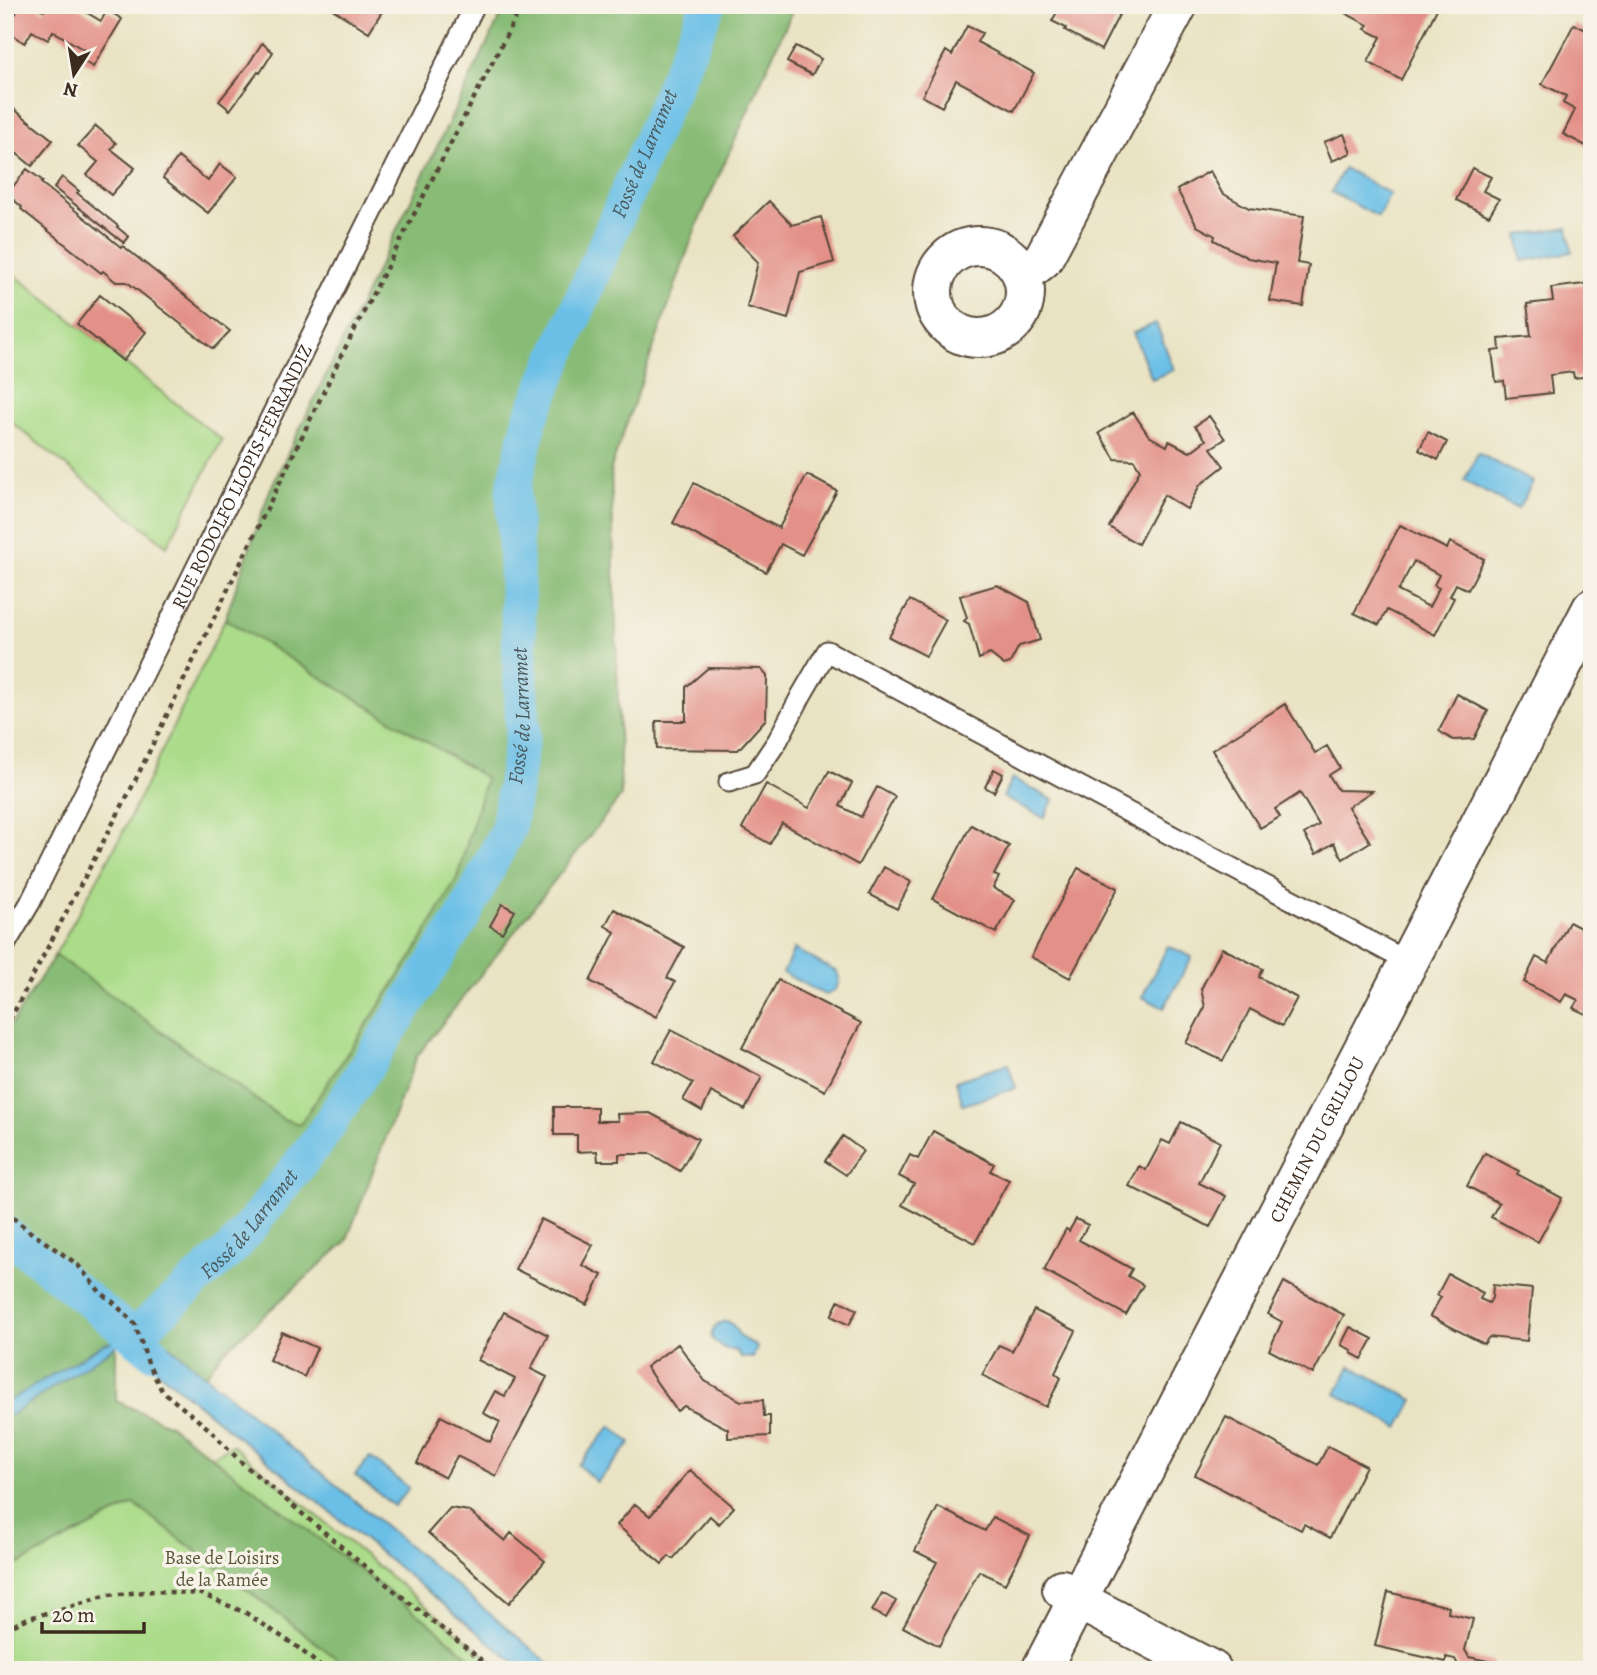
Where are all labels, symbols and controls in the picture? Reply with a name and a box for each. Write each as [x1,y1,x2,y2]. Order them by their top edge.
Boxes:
north arrow [38,38,108,108]
text: N [61,75,80,104]
water label: Fossé de Larramet [604,84,685,222]
street label: RUE RODOLFO LLOPIS-FERRANDIZ [166,340,319,614]
water label: Fossé de Larramet [501,646,537,786]
street label: CHEMIN DU GRILLOU [1263,1052,1371,1227]
water label: Fossé de Larramet [194,1162,305,1285]
park label: Base de Loisirs de la Ramée [165,1545,279,1593]
scale bar [42,1591,144,1635]
text: 20 m [52,1601,95,1629]

